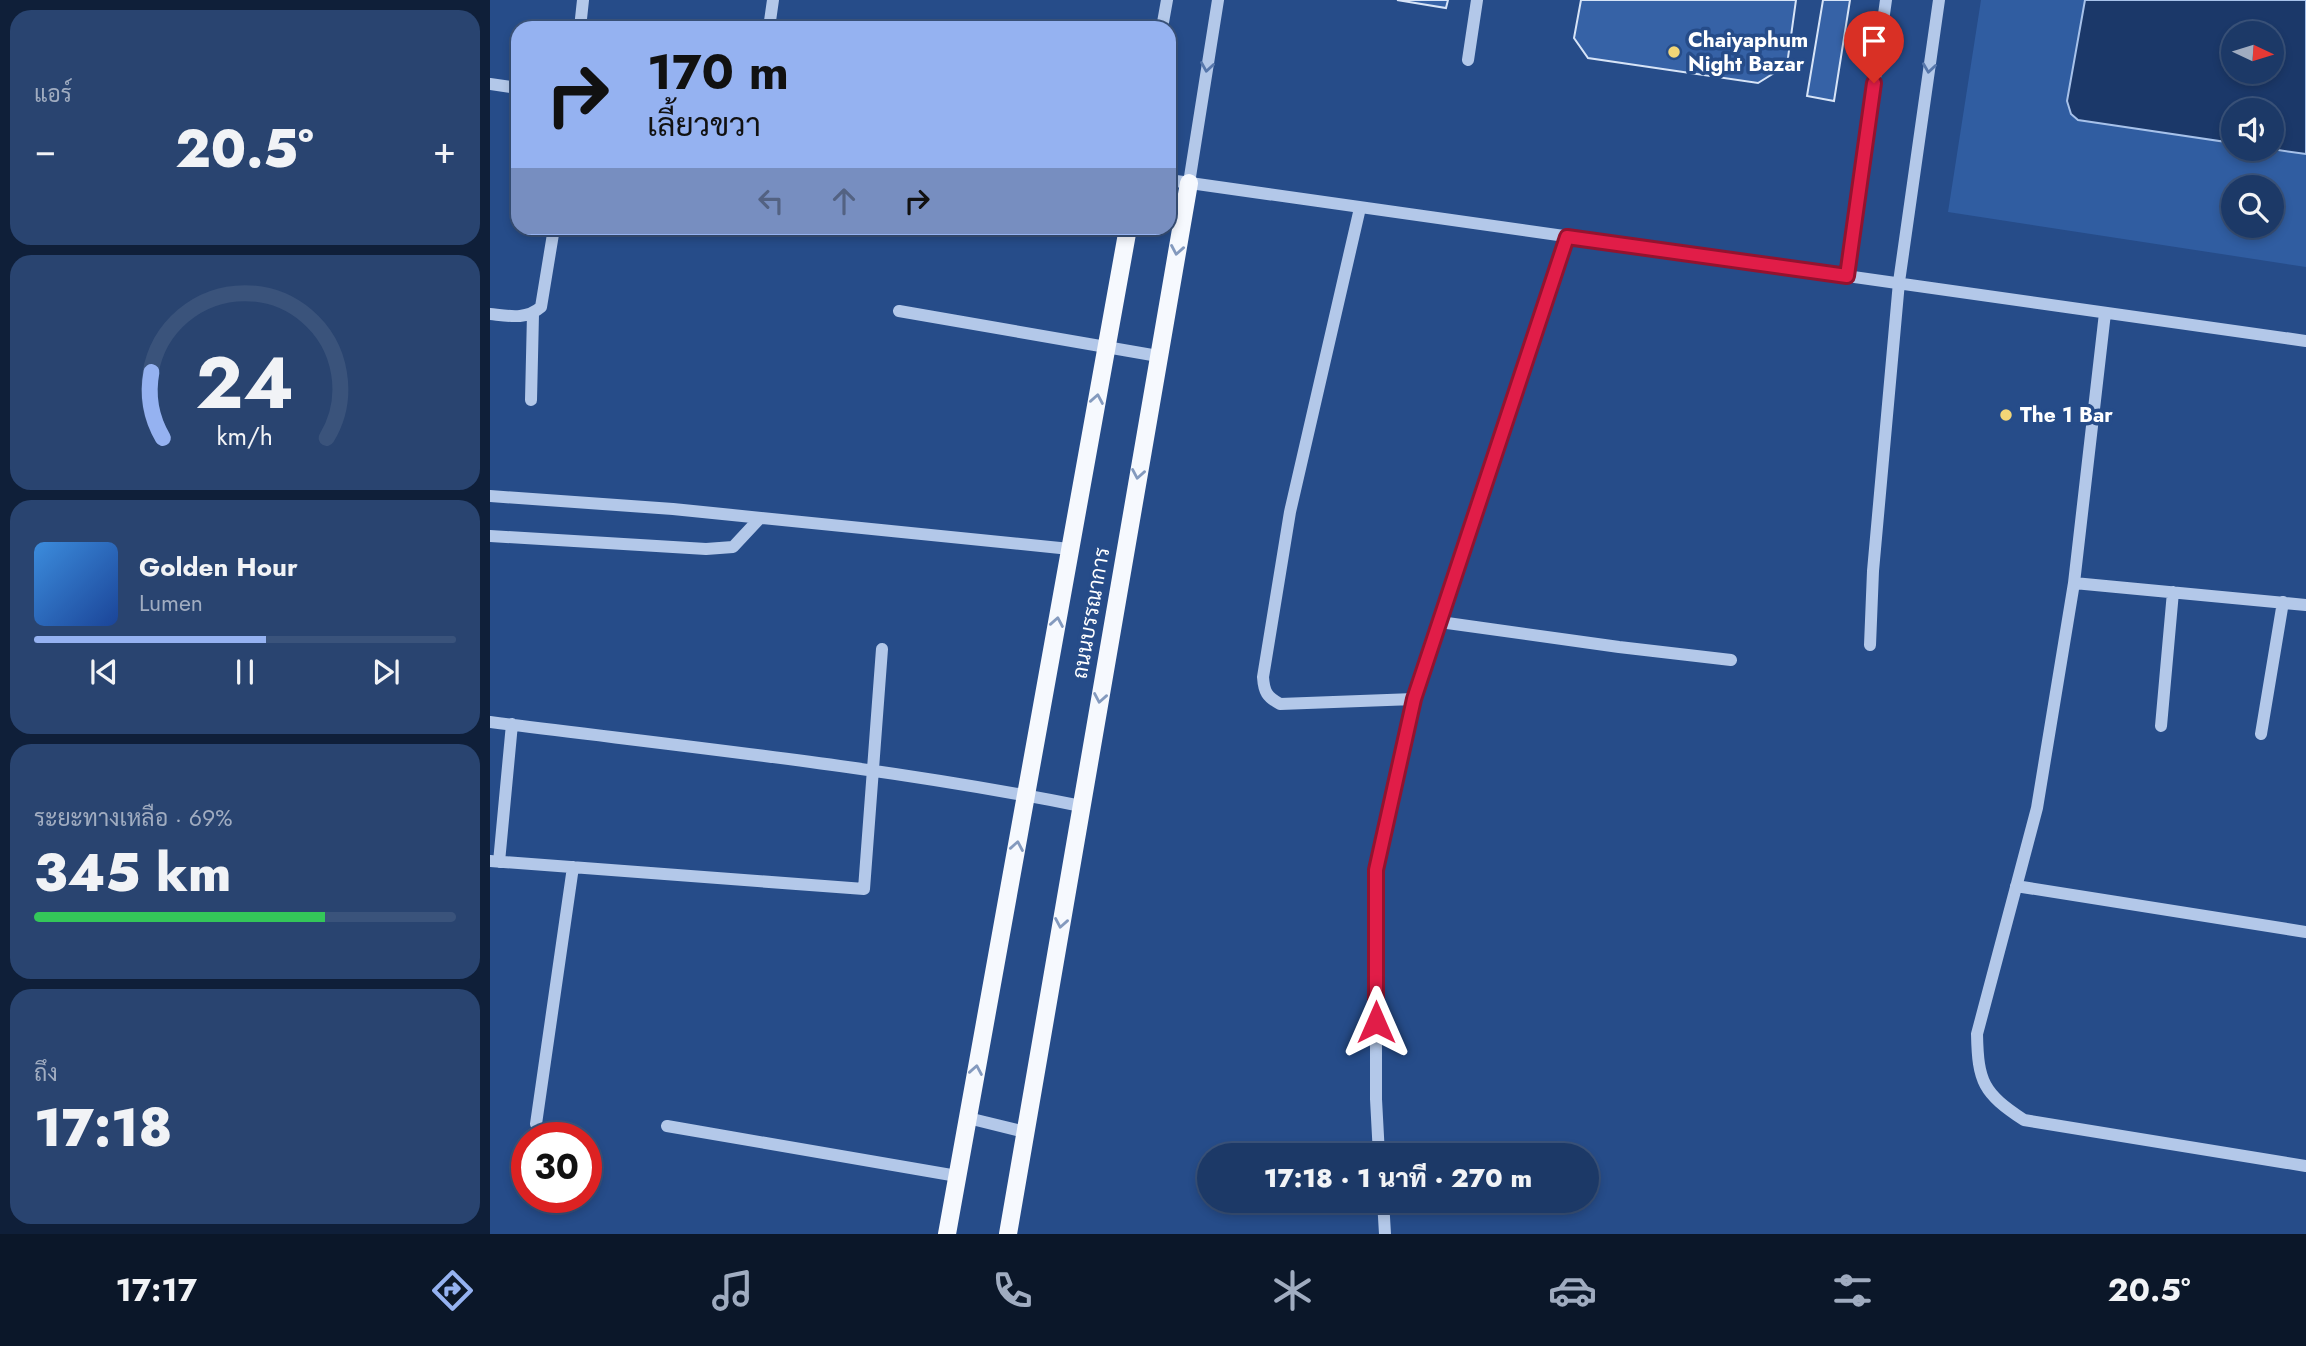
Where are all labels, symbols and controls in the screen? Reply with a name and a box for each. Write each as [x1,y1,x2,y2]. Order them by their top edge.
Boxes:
pin [1844,11,1904,83]
north arrow [2221,21,2284,84]
map controls [2221,21,2284,238]
icon: arrive [1855,22,1893,60]
place label: Chaiyaphum Night Bazar [1688,25,1808,79]
text: 170 m [647,37,789,107]
marker: Chaiyaphum Night Bazar [1666,44,1682,60]
icon: right [532,49,623,140]
one-way arrow [1200,61,1215,73]
one-way arrow [1922,62,1937,73]
text: แอร์ [34,77,72,111]
button: sound [2221,98,2284,161]
text: เลี้ยวขวา [647,102,761,148]
text: 20.5° [175,111,314,187]
text: − [34,122,56,177]
text: + [433,122,456,177]
button: search [2221,175,2284,238]
icon: left [752,182,790,220]
icon: ahead [825,182,863,220]
icon: right [898,182,936,220]
one-way arrow [1170,244,1185,256]
text: 24 [196,331,294,436]
one-way arrow [1089,393,1104,404]
place label: The 1 Bar [2020,400,2113,430]
marker: The 1 Bar [1998,407,2014,423]
text: km/h [217,418,273,454]
one-way arrow [1131,468,1146,480]
street label: ถนนบรรณาการ [1065,545,1117,681]
text: Golden Hour [139,548,298,586]
text: Lumen [139,586,203,620]
one-way arrow [1049,617,1064,628]
icon: previous [85,653,123,691]
icon: pause [226,653,264,691]
icon: next [367,653,405,691]
one-way arrow [1093,692,1108,704]
text: ระยะทางเหลือ · 69% [34,801,233,835]
text: 345 km [34,835,231,911]
one-way arrow [1009,840,1024,852]
one-way arrow [1054,917,1069,929]
position arrow [1339,985,1413,1059]
text: ถึง [34,1056,58,1090]
one-way arrow [968,1064,983,1076]
text: 17:18 [34,1090,172,1166]
speed limit sign: 30 [511,1122,602,1213]
text: 17:18 · 1 นาที · 270 m [1264,1159,1532,1197]
icon: directions [428,1266,477,1315]
icon: music [708,1266,757,1315]
icon: phone [988,1266,1037,1315]
icon: climate [1268,1266,1317,1315]
icon: car [1548,1266,1597,1315]
icon: filters [1828,1266,1877,1315]
text: 17:17 [115,1267,197,1313]
text: 20.5° [2108,1267,2190,1313]

